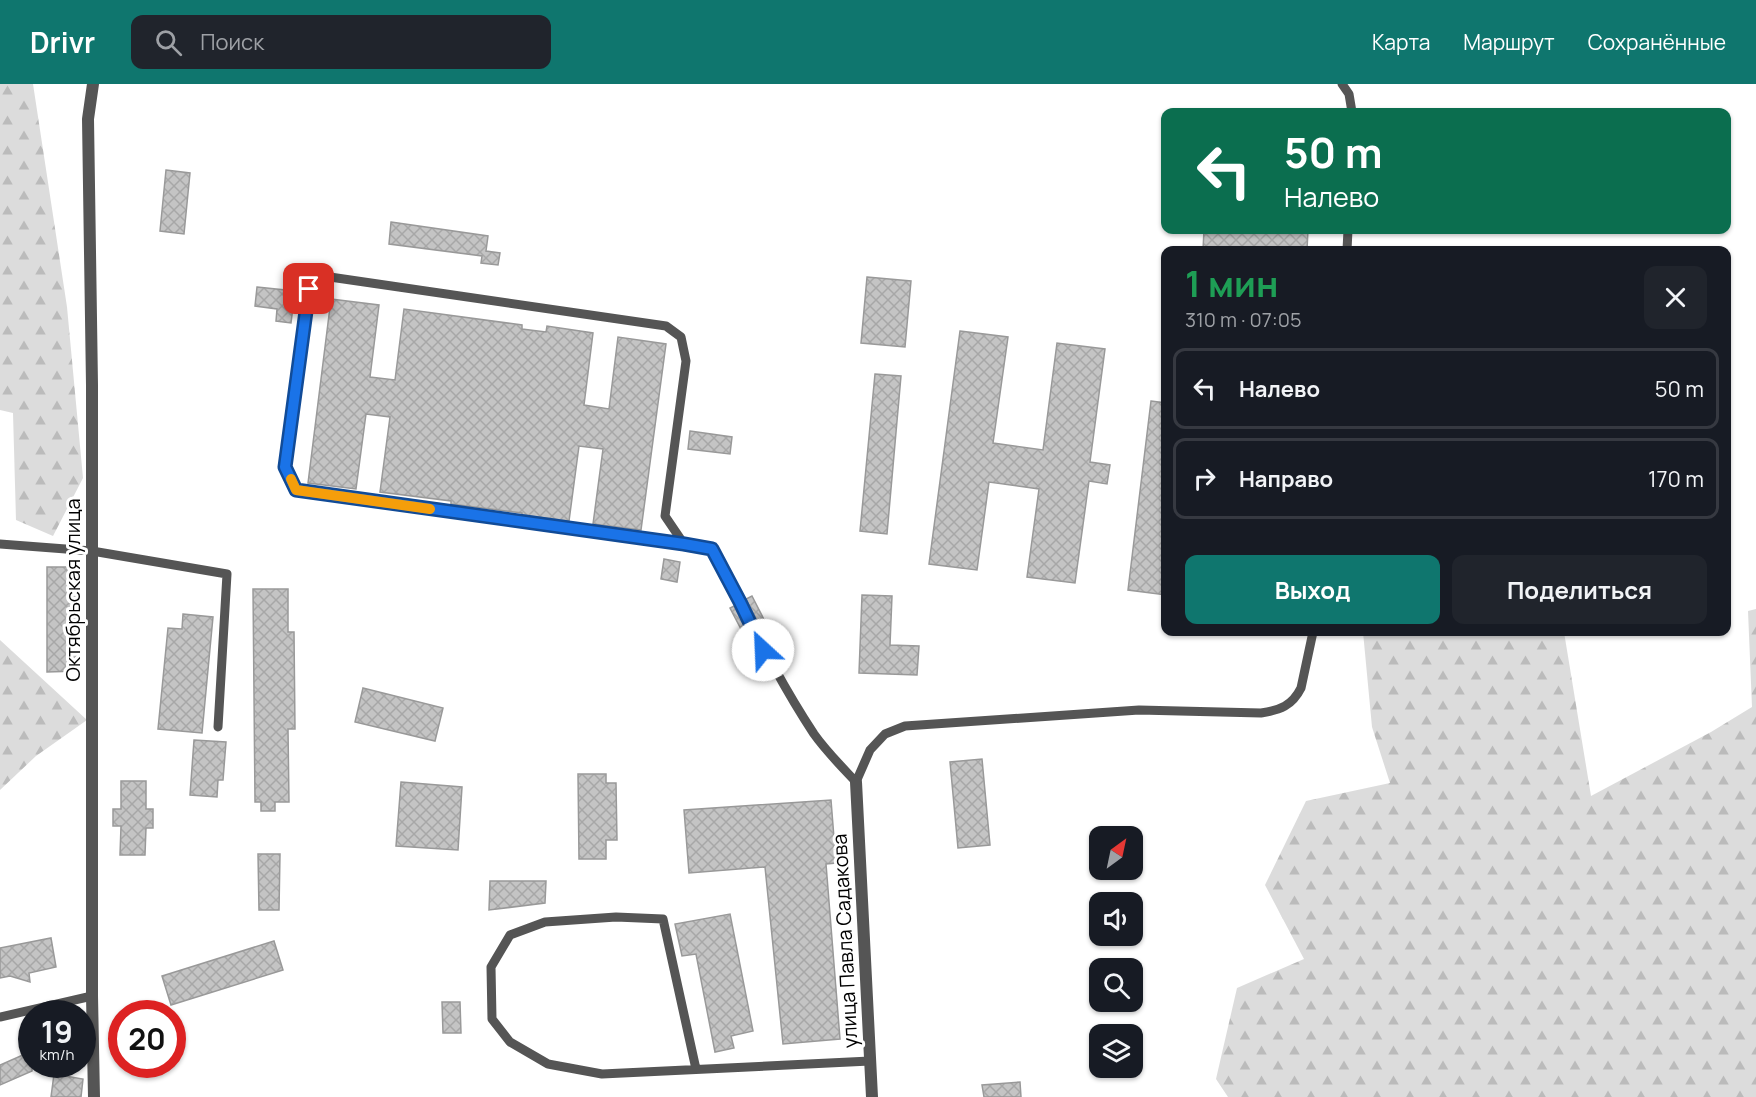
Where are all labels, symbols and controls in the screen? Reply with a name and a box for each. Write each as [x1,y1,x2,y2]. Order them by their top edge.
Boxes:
search box [131,15,551,69]
text: Drivr [30,23,95,61]
icon: search [152,26,185,59]
text: Поиск [200,27,264,57]
text: Карта [1372,28,1430,56]
text: Маршрут [1463,28,1555,56]
text: Сохранённые [1588,28,1726,56]
text: 50 m [1284,123,1382,181]
icon: left [1185,132,1263,210]
text: Налево [1284,178,1379,215]
text: 1 мин [1185,259,1278,308]
pin [283,263,334,314]
button: close [1644,266,1707,329]
icon: arrive [292,272,325,305]
text: 310 m · 07:05 [1185,306,1302,333]
icon: left [1188,372,1221,405]
text: Налево [1239,374,1320,404]
text: 50 m [1655,374,1704,404]
icon: right [1188,462,1221,495]
text: Направо [1239,464,1333,494]
text: 170 m [1648,464,1704,494]
street label: Октябрьская улица [59,498,86,682]
button: Выход [1185,555,1440,624]
button: Поделиться [1452,555,1707,624]
position arrow [731,618,795,682]
north arrow [1089,826,1143,880]
map controls [1089,826,1143,1078]
street label: улица Павла Садакова [825,833,864,1049]
button: sound [1089,892,1143,946]
button: search [1089,958,1143,1012]
speed limit sign: 20 [108,1000,186,1078]
text: 19 [41,1011,73,1052]
button: layers [1089,1024,1143,1078]
text: km/h [40,1044,74,1065]

